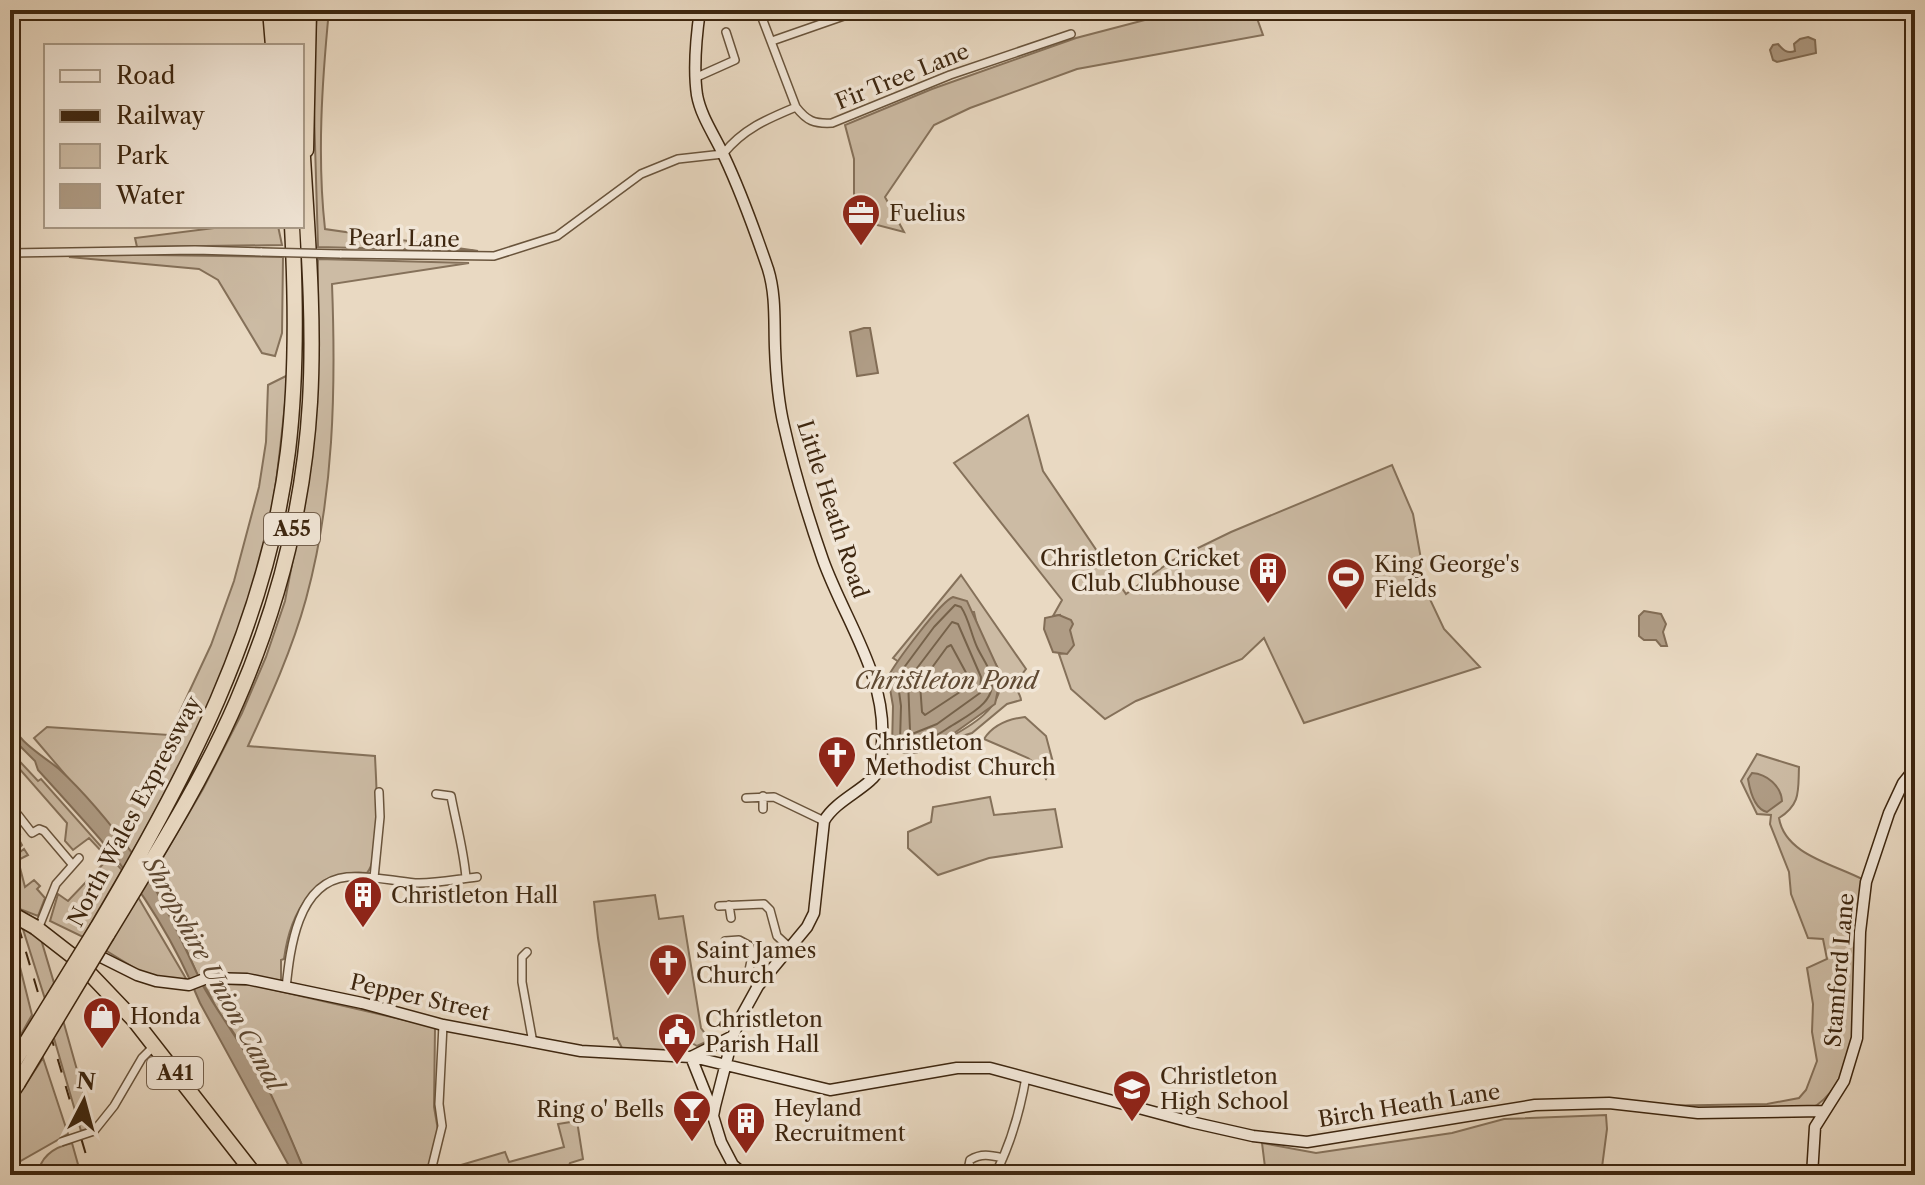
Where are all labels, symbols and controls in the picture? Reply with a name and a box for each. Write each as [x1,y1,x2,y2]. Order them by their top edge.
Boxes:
street label: Fir Tree Lane [831,37,973,116]
legend [44,44,304,228]
text: Road [116,61,176,90]
text: Railway [116,101,206,130]
text: Park [116,141,169,170]
text: Water [115,181,185,210]
office icon: Fuelius [840,192,882,247]
place label: Fuelius [889,200,965,227]
street label: Pearl Lane [348,224,460,253]
street label: Little Heath Road [791,417,874,602]
road number: A55 [264,513,320,545]
place label: Christleton Cricket Club Clubhouse [1040,545,1240,597]
building icon: Christleton Cricket Club Clubhouse [1247,550,1289,605]
place label: King George's Fields [1374,551,1520,603]
sports icon: King George's Fields [1325,556,1367,611]
water label: Christleton Pond [854,666,1041,695]
street label: North Wales Expressway [62,690,207,931]
place label: Christleton Methodist Church [865,729,1056,781]
church icon: Christleton Methodist Church [816,734,858,789]
water label: Shropshire Union Canal [136,850,291,1098]
building icon: Christleton Hall [342,874,384,929]
place label: Christleton Hall [391,882,558,909]
street label: Stamford Lane [1819,892,1860,1048]
place label: Saint James Church [696,937,816,989]
church icon: Saint James Church [647,942,689,997]
street label: Pepper Street [347,968,493,1027]
shop icon: Honda [81,995,123,1050]
place label: Honda [130,1003,201,1030]
place label: Christleton Parish Hall [705,1006,823,1058]
public building icon: Christleton Parish Hall [656,1011,698,1066]
road number: A41 [147,1057,203,1089]
north arrow [44,1061,124,1141]
place label: Christleton High School [1160,1063,1289,1115]
text: N [75,1067,97,1096]
school or university icon: Christleton High School [1111,1068,1153,1123]
street label: Birch Heath Lane [1316,1078,1502,1133]
bar icon: Ring o' Bells [671,1088,713,1143]
place label: Heyland Recruitment [774,1095,906,1147]
place label: Ring o' Bells [536,1096,664,1123]
building icon: Heyland Recruitment [725,1100,767,1155]

